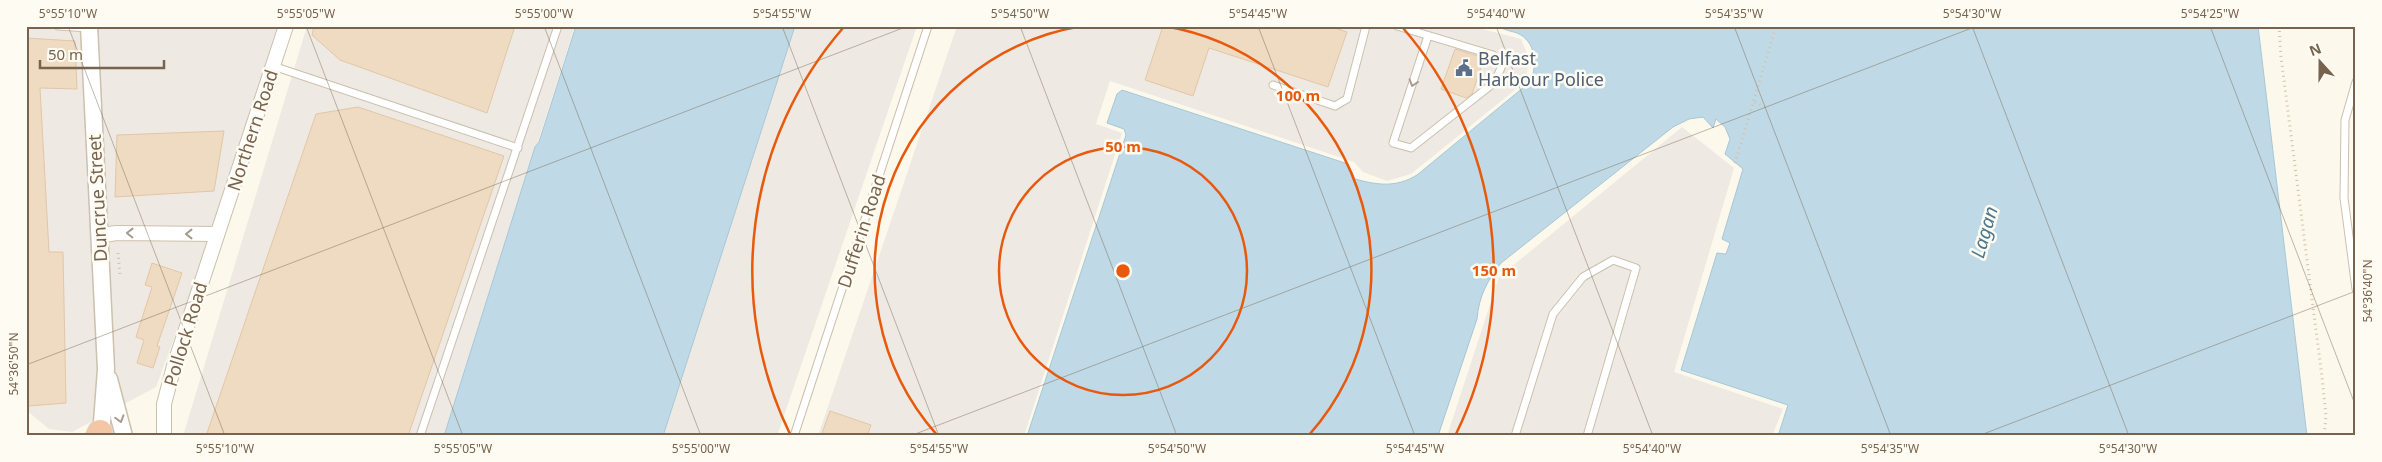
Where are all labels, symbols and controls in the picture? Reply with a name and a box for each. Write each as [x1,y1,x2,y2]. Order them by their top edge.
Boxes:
text: 5°55'10"W [39,5,97,22]
text: 5°55'05"W [277,5,335,22]
text: 5°55'00"W [515,5,573,22]
text: 5°54'55"W [753,5,811,22]
text: 5°54'50"W [991,5,1049,22]
text: 5°54'45"W [1229,5,1287,22]
text: 5°54'40"W [1467,5,1525,22]
text: 5°54'35"W [1705,5,1763,22]
text: 5°54'30"W [1943,5,2001,22]
text: 5°54'25"W [2181,5,2239,22]
scale bar [40,38,164,70]
north arrow [2294,38,2344,88]
text: N [2306,38,2324,60]
text: 50 m [48,44,83,64]
place label: Belfast Harbour Police [1478,46,1604,91]
public building icon: Belfast Harbour Police [1454,58,1474,78]
street label: Northern Road [221,66,283,194]
one-way arrow [1409,78,1419,86]
text: 100 m [1276,85,1320,105]
street label: Duncrue Street [82,133,112,262]
text: 50 m [1105,136,1141,156]
street label: Dufferin Road [831,171,891,291]
water label: Lagan [1964,203,2004,261]
one-way arrow [126,228,134,238]
one-way arrow [185,229,192,239]
text: 54°36'40"N [2359,259,2376,323]
text: 150 m [1472,260,1516,280]
centre of rings [1114,262,1132,280]
street label: Pollock Road [158,279,212,389]
text: 54°36'50"N [5,332,22,396]
one-way arrow [115,415,125,423]
text: 5°55'10"W [196,440,254,457]
text: 5°55'05"W [434,440,492,457]
text: 5°55'00"W [672,440,730,457]
text: 5°54'55"W [910,440,968,457]
text: 5°54'50"W [1148,440,1206,457]
text: 5°54'45"W [1386,440,1444,457]
text: 5°54'40"W [1623,440,1681,457]
text: 5°54'35"W [1861,440,1919,457]
text: 5°54'30"W [2099,440,2157,457]

